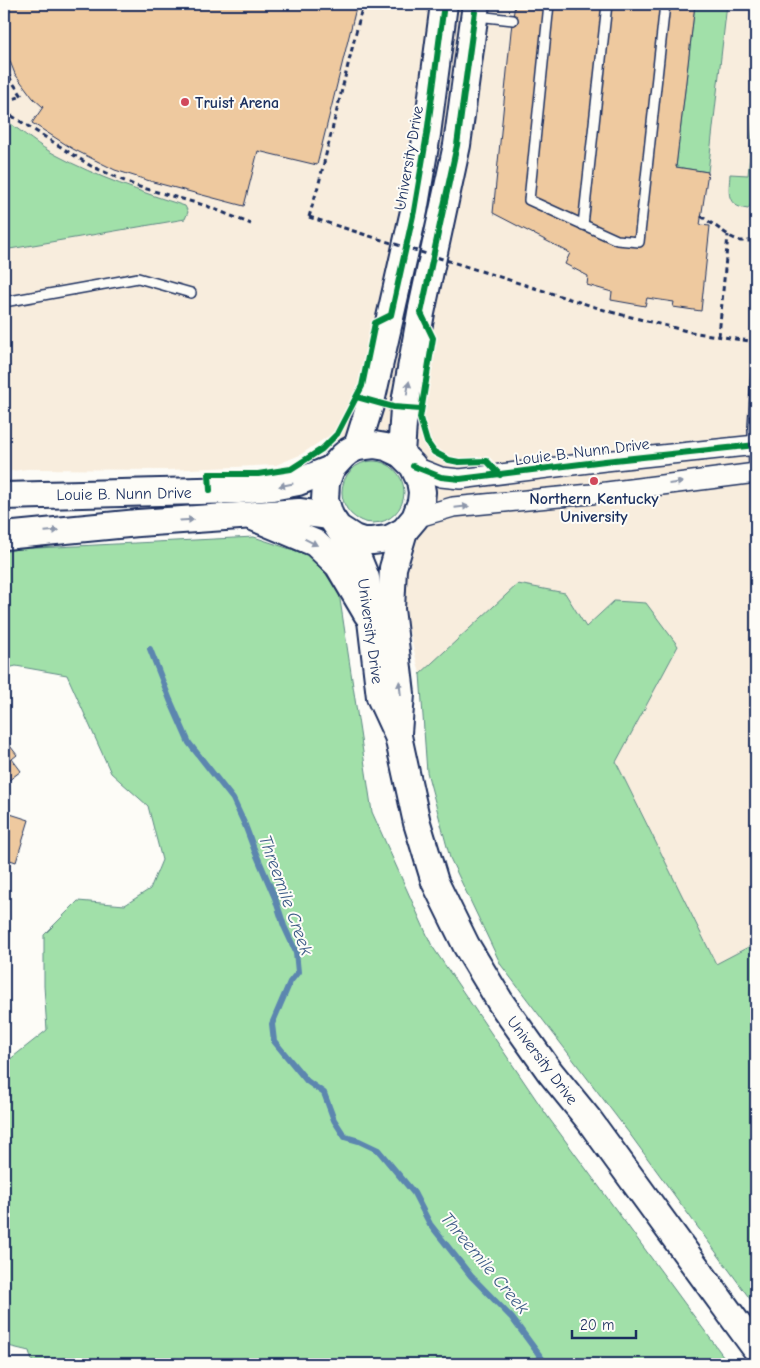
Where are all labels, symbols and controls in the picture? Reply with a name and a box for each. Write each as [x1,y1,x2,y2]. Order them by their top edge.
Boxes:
place label: Truist Arena [195,94,279,112]
marker: Truist Arena [179,96,191,108]
street label: University Drive [391,104,427,212]
one-way arrow [404,380,412,396]
street label: Louie B. Nunn Drive [514,435,650,469]
marker: Northern Kentucky University [588,475,600,487]
one-way arrow [668,479,684,487]
one-way arrow [277,481,293,489]
street label: Louie B. Nunn Drive [56,484,192,504]
place label: Northern Kentucky University [529,490,659,526]
one-way arrow [454,502,470,510]
one-way arrow [179,516,195,524]
one-way arrow [45,527,61,535]
one-way arrow [304,538,318,546]
street label: University Drive [354,577,386,685]
one-way arrow [396,679,404,695]
water label: Threemile Creek [254,832,317,958]
street label: University Drive [503,1013,581,1108]
water label: Threemile Creek [436,1208,533,1319]
scale bar [572,1308,636,1340]
text: 20 m [580,1316,614,1334]

